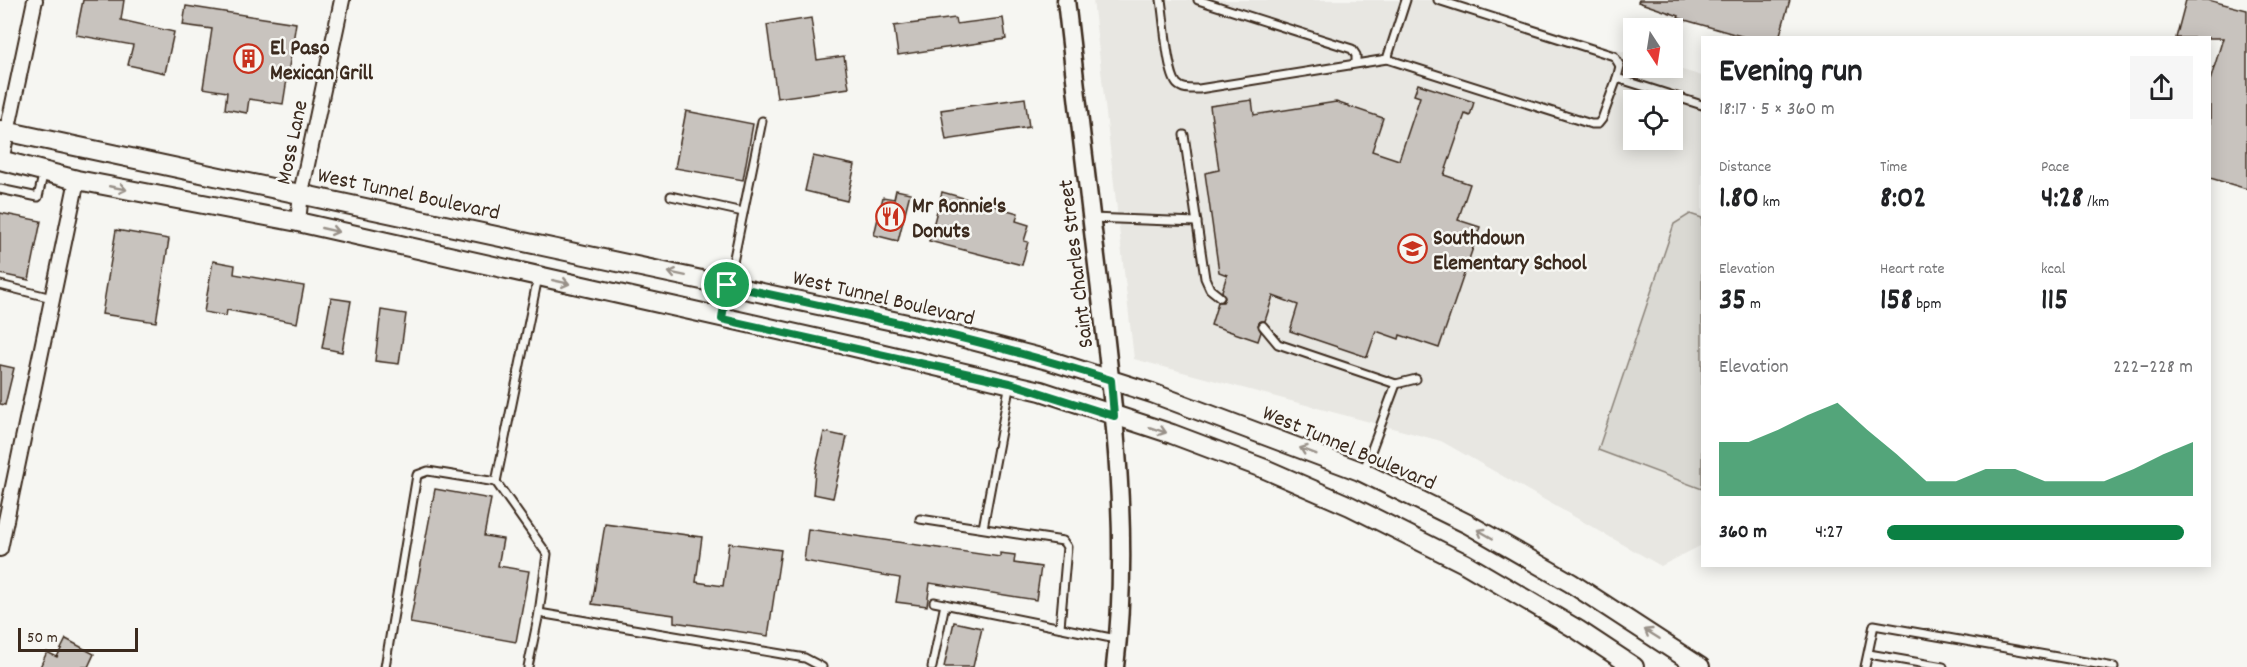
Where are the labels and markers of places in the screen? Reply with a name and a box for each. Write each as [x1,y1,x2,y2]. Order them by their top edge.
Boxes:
place label: El Paso Mexican Grill [270,34,374,90]
building icon: El Paso Mexican Grill [233,43,265,75]
place label: Mr Ronnie's Donuts [912,192,1006,248]
restaurant icon: Mr Ronnie's Donuts [875,201,907,233]
place label: Southdown Elementary School [1433,224,1588,280]
school or university icon: Southdown Elementary School [1396,233,1428,265]
pin [701,259,752,310]

